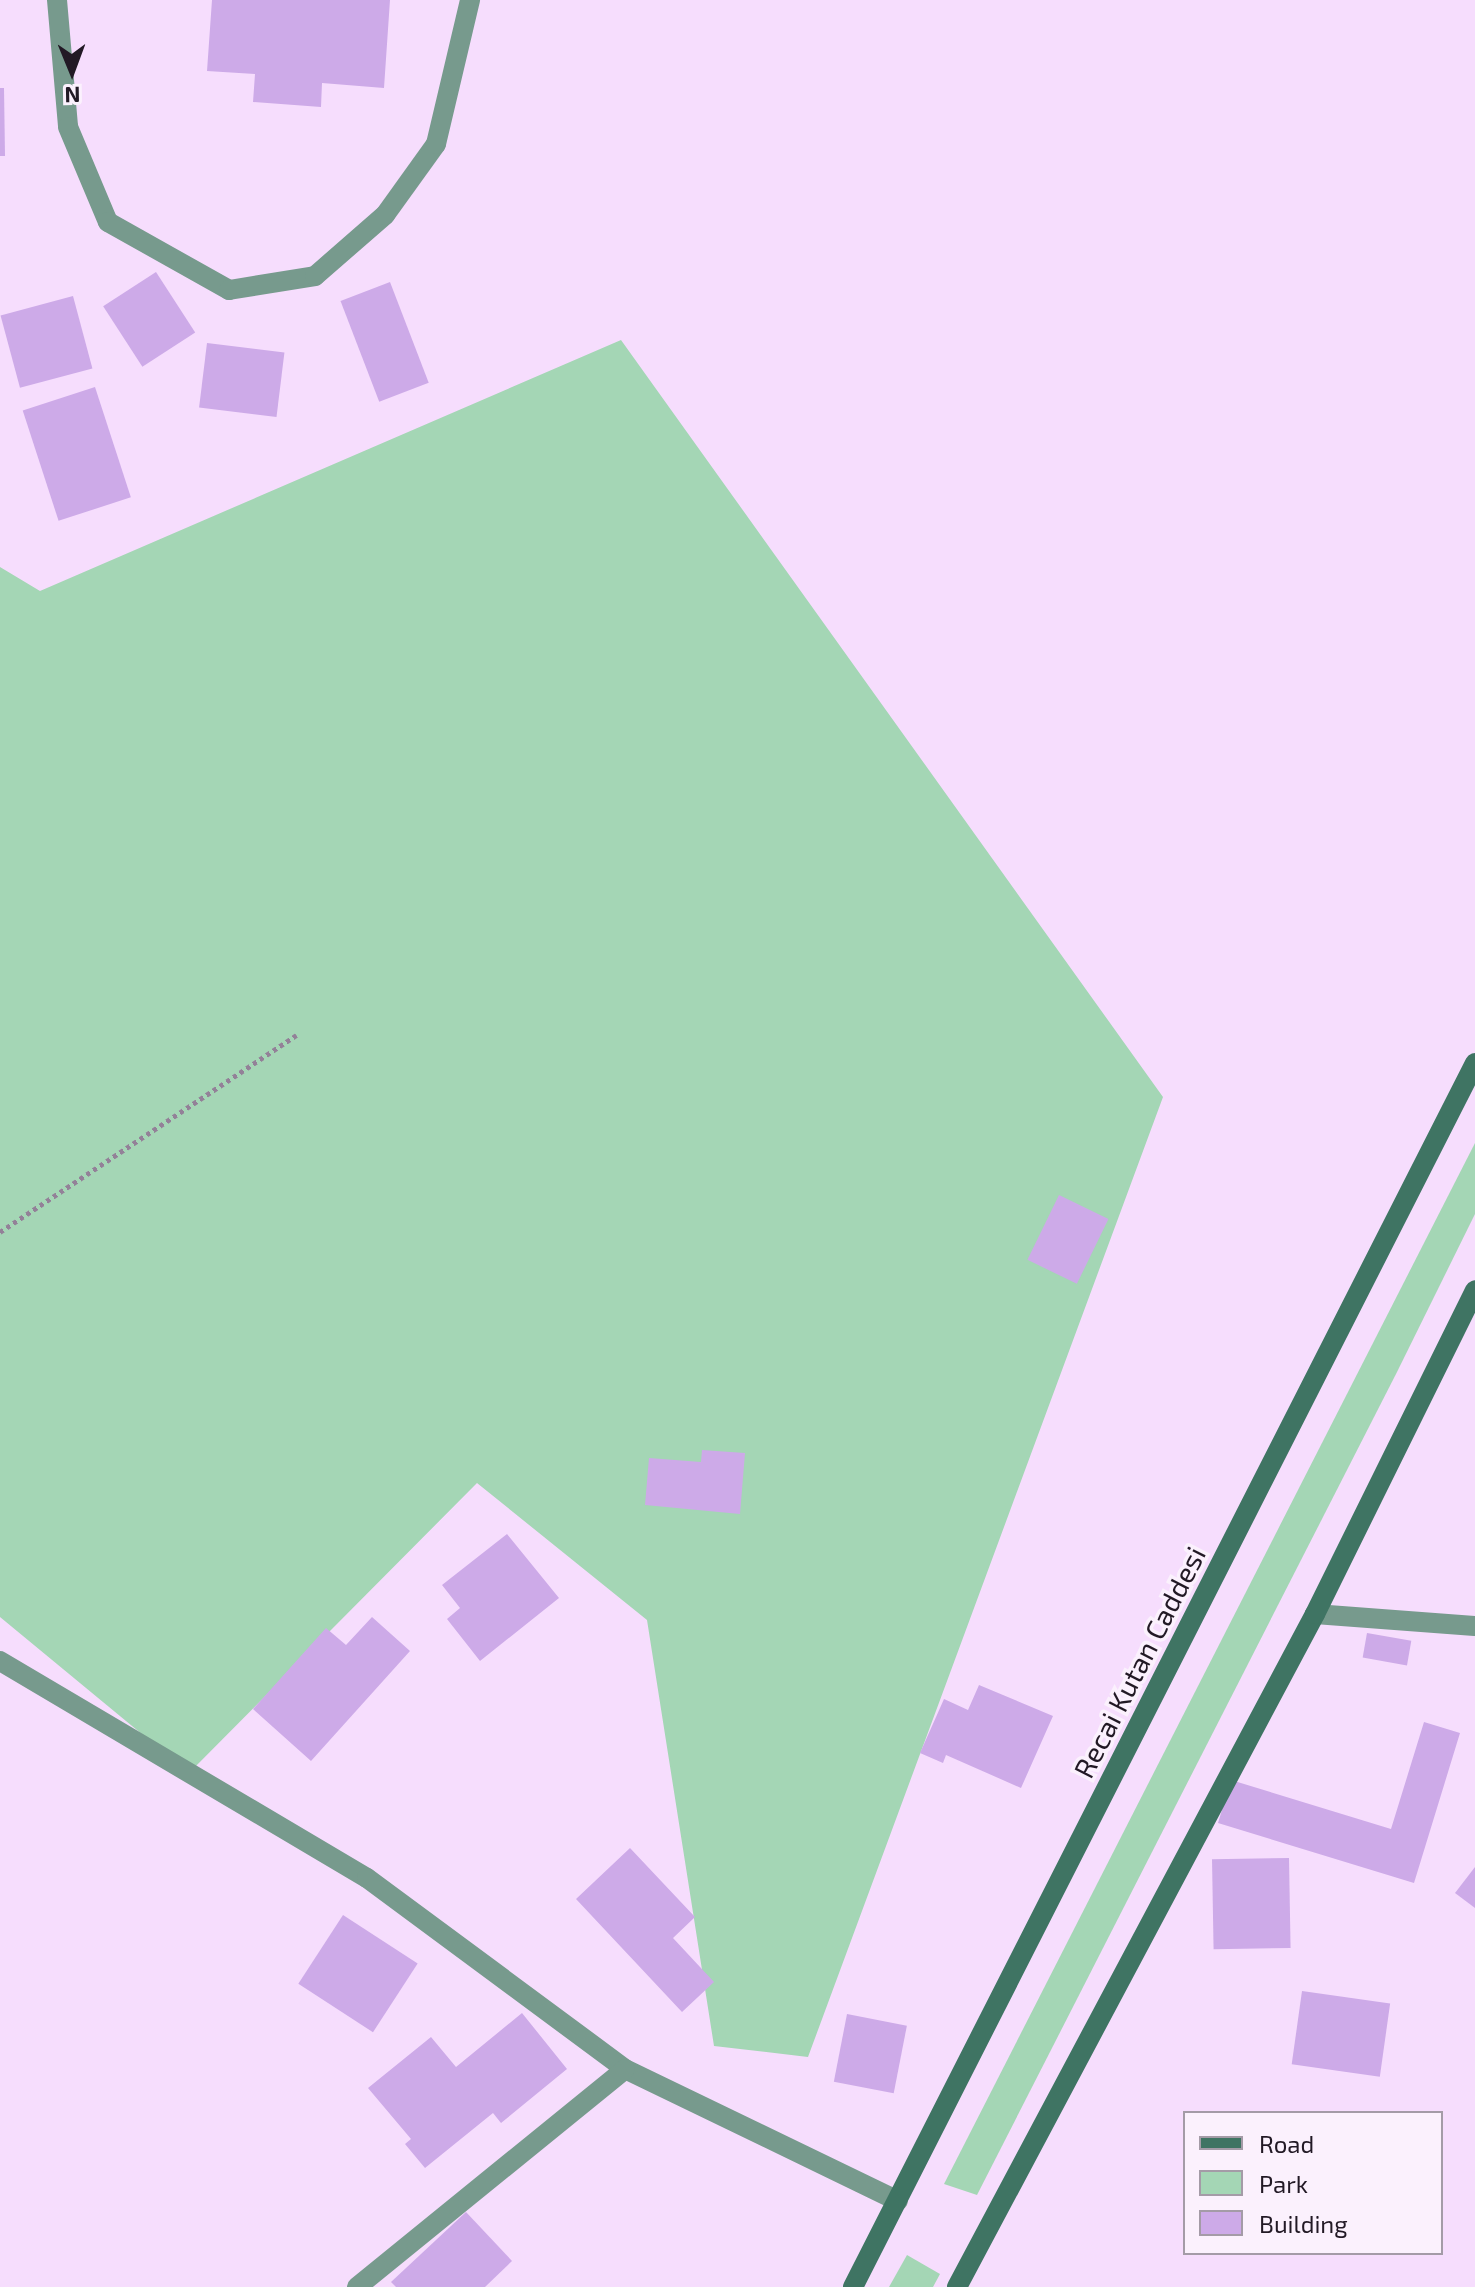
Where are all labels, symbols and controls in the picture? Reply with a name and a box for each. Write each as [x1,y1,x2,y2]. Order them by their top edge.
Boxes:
north arrow [32,32,112,112]
text: N [64,83,81,109]
street label: Recai Kutan Caddesi [1066,1541,1212,1783]
legend [1183,2111,1443,2255]
text: Road [1259,2129,1314,2158]
text: Park [1259,2169,1308,2198]
text: Building [1259,2209,1348,2238]

